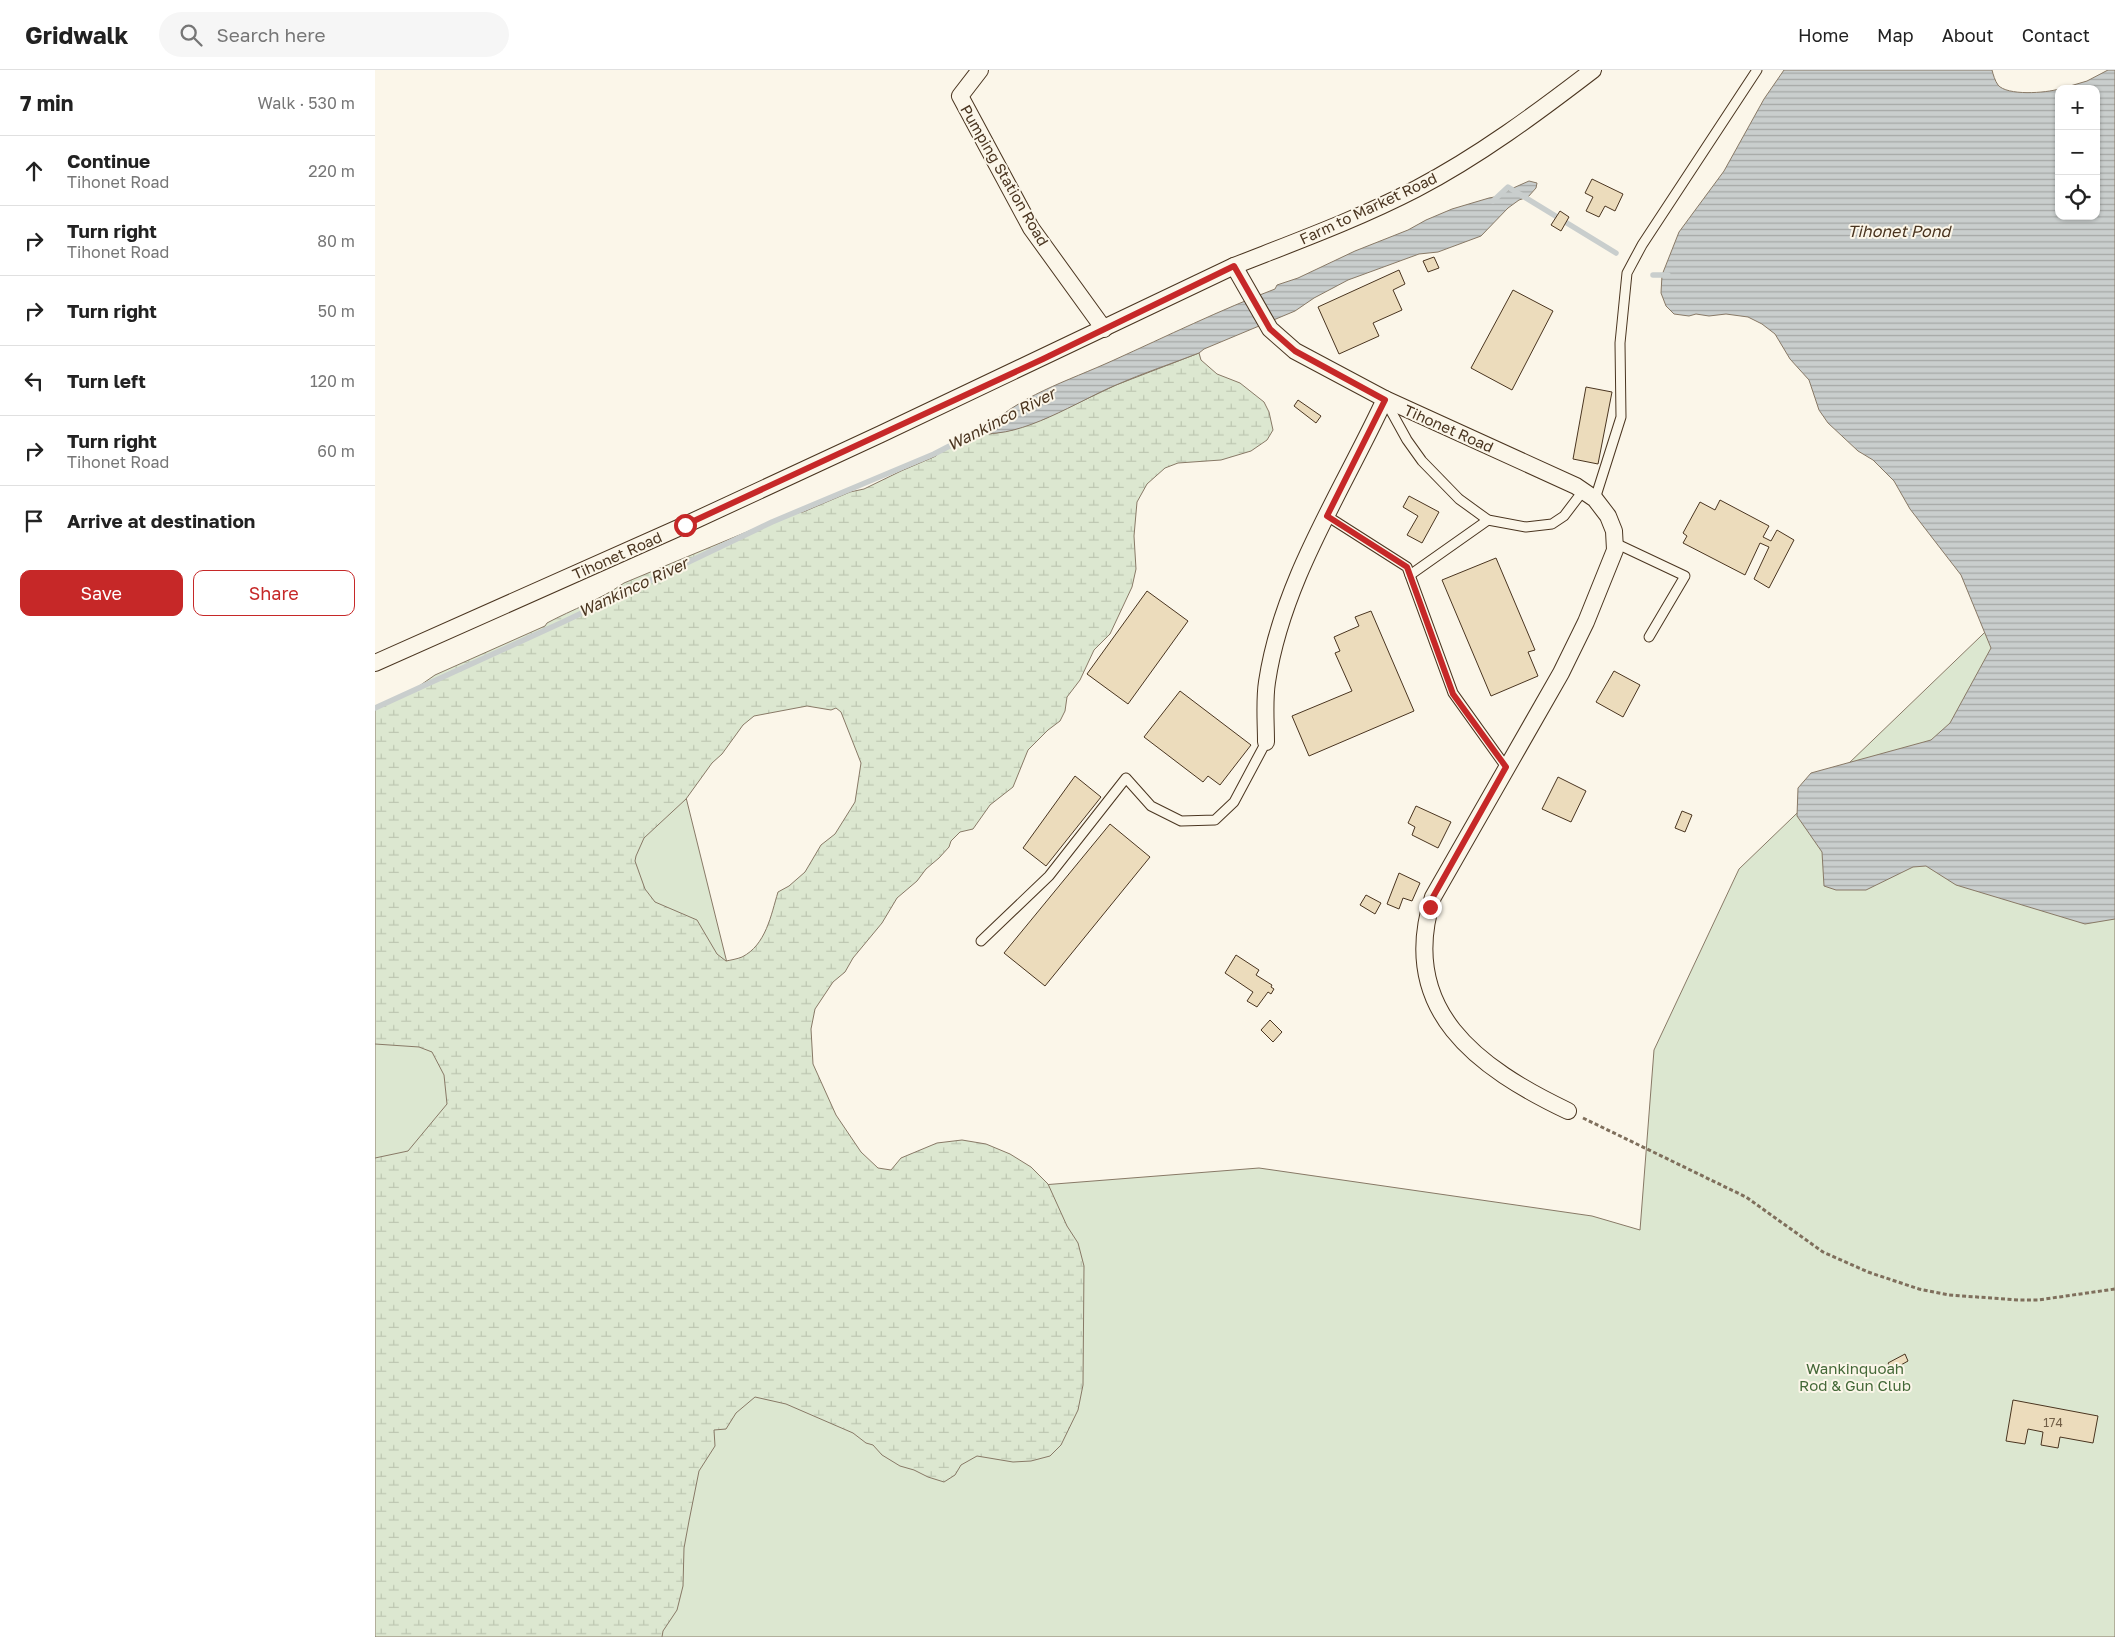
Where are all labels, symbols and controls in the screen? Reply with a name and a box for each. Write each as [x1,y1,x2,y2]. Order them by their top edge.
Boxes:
search box [159,12,509,57]
text: Gridwalk [25,20,129,49]
icon: search [177,21,205,49]
text: Search here [217,23,325,46]
text: Home [1798,24,1849,46]
text: Map [1877,24,1914,46]
text: About [1942,24,1994,46]
text: Contact [2022,24,2090,46]
map controls [2055,85,2100,220]
button: + [2055,85,2100,130]
text: 7 min [20,90,74,116]
text: Walk · 530 m [258,93,355,113]
street label: Pumping Station Road [957,101,1053,249]
button: − [2055,130,2100,175]
text: Continue [67,149,150,172]
icon: ahead [20,157,48,185]
text: 220 m [308,161,355,181]
street label: Farm to Market Road [1297,168,1439,248]
text: Tihonet Road [67,172,169,192]
button: locate [2055,175,2100,220]
text: Turn right [67,219,157,242]
water label: Tihonet Pond [1848,221,1953,241]
icon: right [20,227,48,255]
text: 80 m [317,231,355,251]
text: Tihonet Road [67,242,169,262]
icon: right [20,297,48,325]
text: Turn right [67,299,157,322]
text: 50 m [318,301,355,321]
icon: left [20,367,48,395]
text: Turn left [67,369,146,392]
text: 120 m [310,371,355,391]
water label: Wankinco River [944,382,1061,455]
street label: Tihonet Road [1401,400,1497,456]
text: Turn right [67,429,157,452]
icon: right [20,437,48,465]
text: 60 m [317,441,355,461]
text: Tihonet Road [67,452,169,472]
icon: arrive [20,507,48,535]
text: Arrive at destination [67,509,255,532]
route start [674,514,697,537]
street label: Tihonet Road [569,527,665,583]
water label: Wankinco River [575,552,693,621]
button: Save [20,570,183,616]
button: Share [193,570,355,616]
route end [1419,896,1442,919]
park label: Wankinquoah Rod & Gun Club [1799,1359,1911,1394]
house number: 174 [2043,1415,2063,1430]

